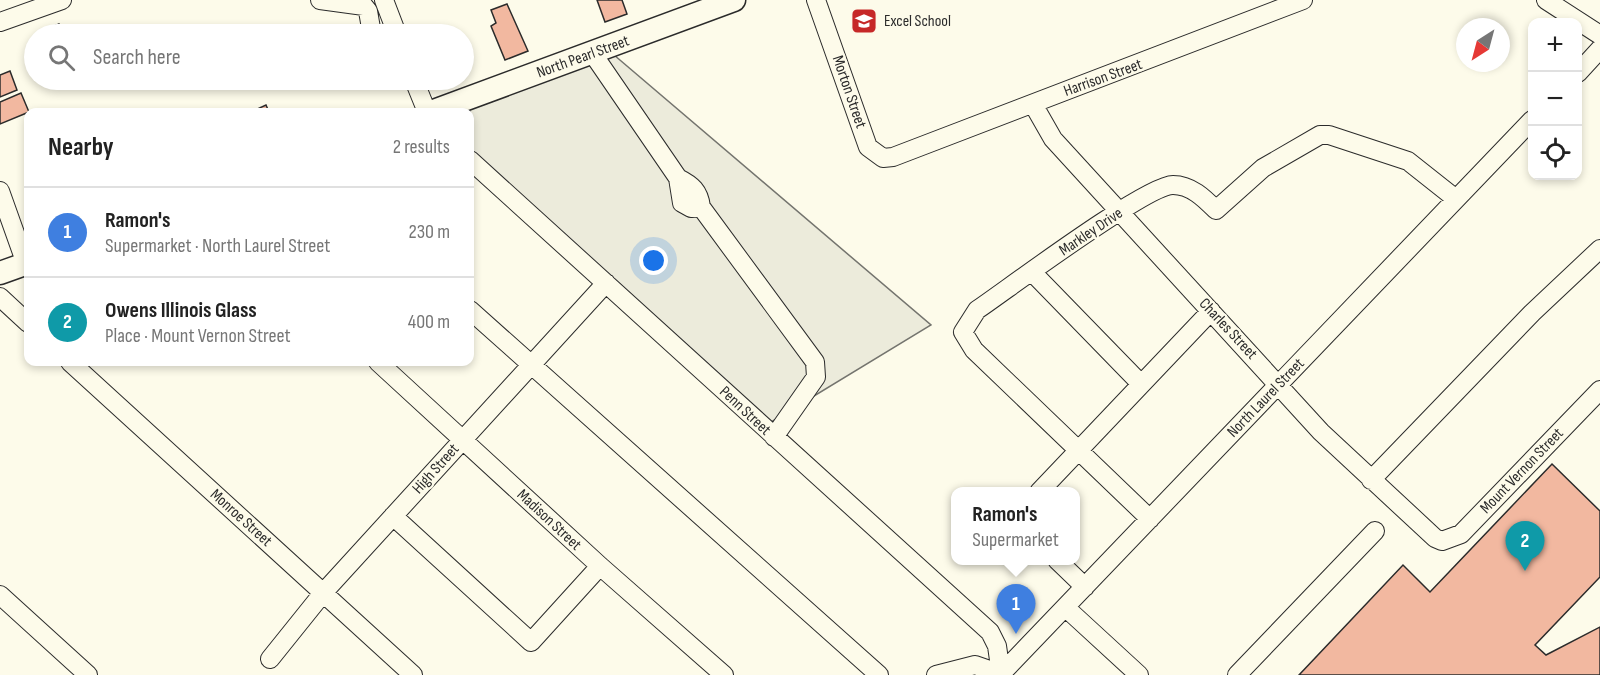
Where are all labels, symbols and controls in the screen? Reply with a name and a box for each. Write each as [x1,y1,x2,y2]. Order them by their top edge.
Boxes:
school or university icon: Excel School [849,6,879,36]
place label: Excel School [884,12,951,31]
north arrow [1456,18,1510,72]
map controls [1528,18,1582,180]
button: + [1528,18,1582,72]
search box [24,24,474,90]
street label: North Pearl Street [534,31,632,83]
icon: search [45,41,78,74]
text: Search here [93,44,180,71]
street label: Morton Street [828,53,870,131]
street label: Harrison Street [1061,55,1145,101]
button: − [1528,72,1582,126]
button: locate [1528,126,1582,180]
text: Nearby [48,132,114,163]
text: 2 results [393,135,450,159]
street label: Markley Drive [1056,204,1126,260]
text: Ramon's [105,207,170,234]
text: 1 [64,220,71,244]
text: 230 m [408,220,450,244]
text: Supermarket · North Laurel Street [105,234,330,258]
your location [639,246,668,275]
street label: Charles Street [1195,294,1261,364]
text: Owens Illinois Glass [105,297,257,324]
text: 2 [63,310,72,334]
text: 400 m [408,310,450,334]
text: Place · Mount Vernon Street [105,324,291,348]
street label: North Laurel Street [1223,354,1309,442]
street label: Penn Street [715,383,775,440]
street label: Mount Vernon Street [1476,424,1568,518]
street label: High Street [409,440,463,498]
street label: Monroe Street [206,485,276,551]
street label: Madison Street [513,485,585,555]
popup [951,487,1080,565]
text: Ramon's [972,501,1038,528]
pin: 2 [1506,522,1544,571]
text: Supermarket [972,528,1059,552]
pin: 1 [996,584,1036,634]

